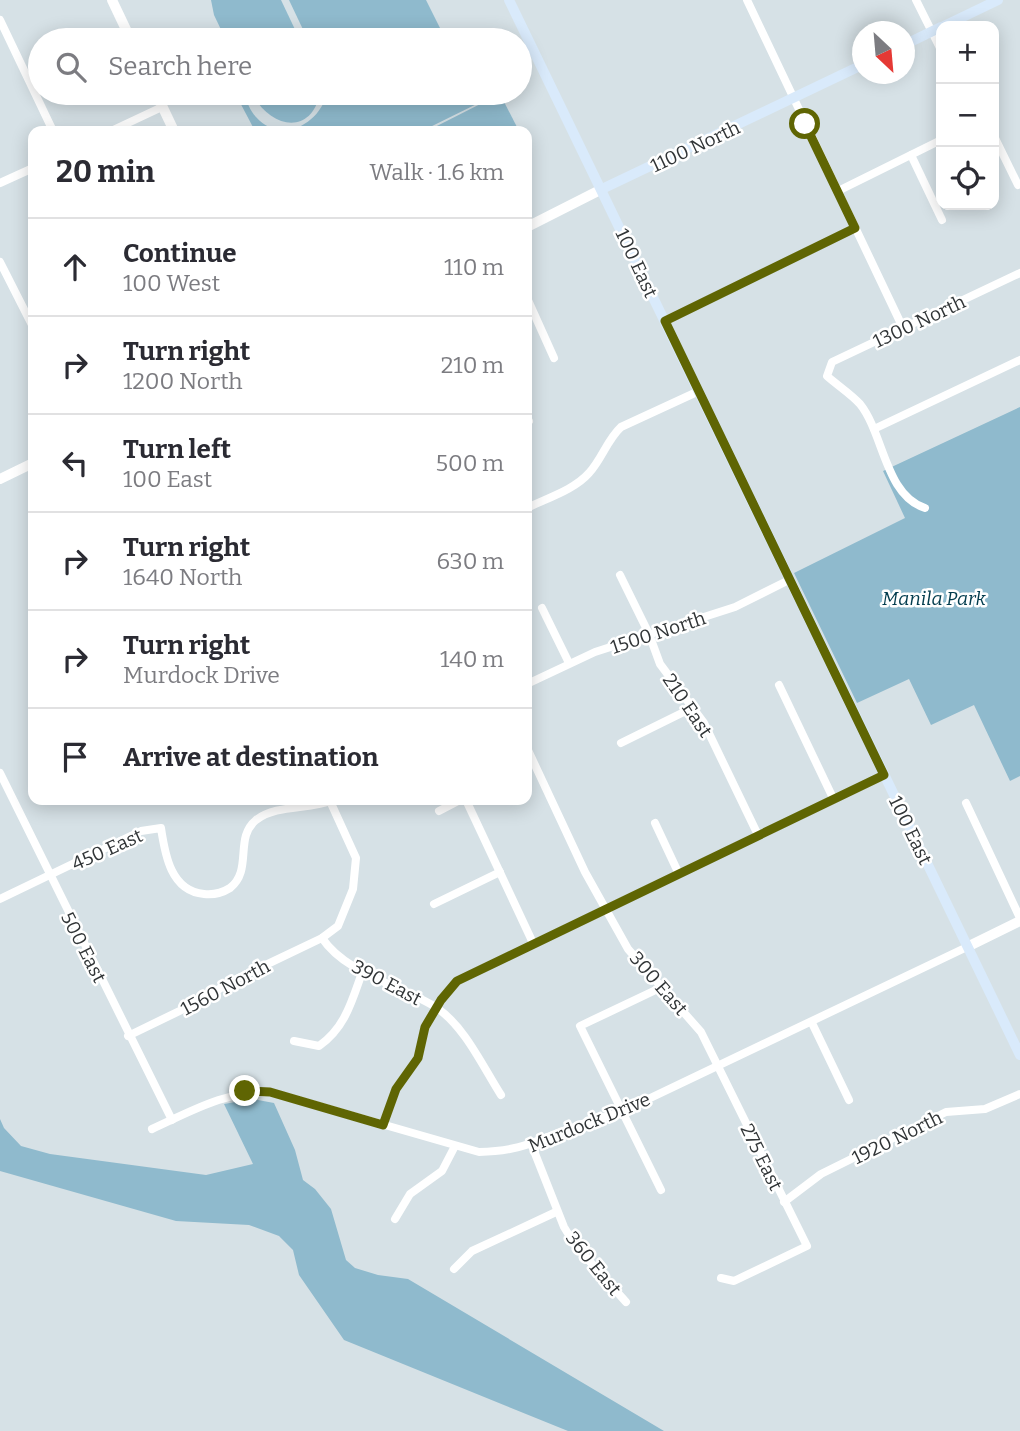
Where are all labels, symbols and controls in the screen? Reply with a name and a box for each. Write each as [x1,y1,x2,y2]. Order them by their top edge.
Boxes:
north arrow [852,21,915,84]
map controls [936,21,999,210]
button: + [936,21,999,84]
search box [28,28,532,105]
icon: search [52,48,90,86]
text: Search here [108,51,252,82]
button: − [936,84,999,147]
route start [789,108,820,139]
street label: 1100 North [647,116,744,177]
button: locate [936,147,999,210]
text: 20 min [56,154,155,190]
text: Walk · 1.6 km [370,158,504,186]
street label: 100 East [611,225,663,302]
text: Continue [123,238,237,269]
icon: ahead [56,248,94,286]
text: 110 m [444,253,504,281]
text: 100 West [123,269,220,297]
street label: 1300 North [869,290,969,353]
text: Turn right [123,336,250,367]
icon: right [56,346,94,384]
text: 210 m [441,351,504,379]
text: 1200 North [123,367,243,395]
text: Turn left [123,434,231,465]
icon: left [56,444,94,482]
text: 500 m [436,449,504,477]
text: 100 East [123,465,212,493]
text: Turn right [123,532,250,563]
icon: right [56,542,94,580]
text: 630 m [436,547,504,575]
text: 1640 North [123,563,242,591]
park label: Manila Park [882,587,987,610]
street label: 1500 North [608,606,709,659]
text: Turn right [123,630,250,661]
icon: right [56,640,94,678]
text: 140 m [440,645,504,673]
text: Murdock Drive [123,661,280,689]
street label: 210 East [658,669,717,742]
icon: arrive [56,738,94,776]
text: Arrive at destination [123,742,378,773]
street label: 100 East [884,792,937,868]
street label: 450 East [68,824,146,875]
street label: 500 East [56,908,111,986]
street label: 300 East [625,947,693,1020]
street label: 1560 North [177,954,274,1020]
street label: 390 East [348,955,426,1010]
route end [229,1075,260,1106]
street label: Murdock Drive [525,1088,654,1157]
street label: 1920 North [848,1106,946,1169]
street label: 275 East [736,1120,788,1194]
street label: 360 East [561,1227,626,1300]

